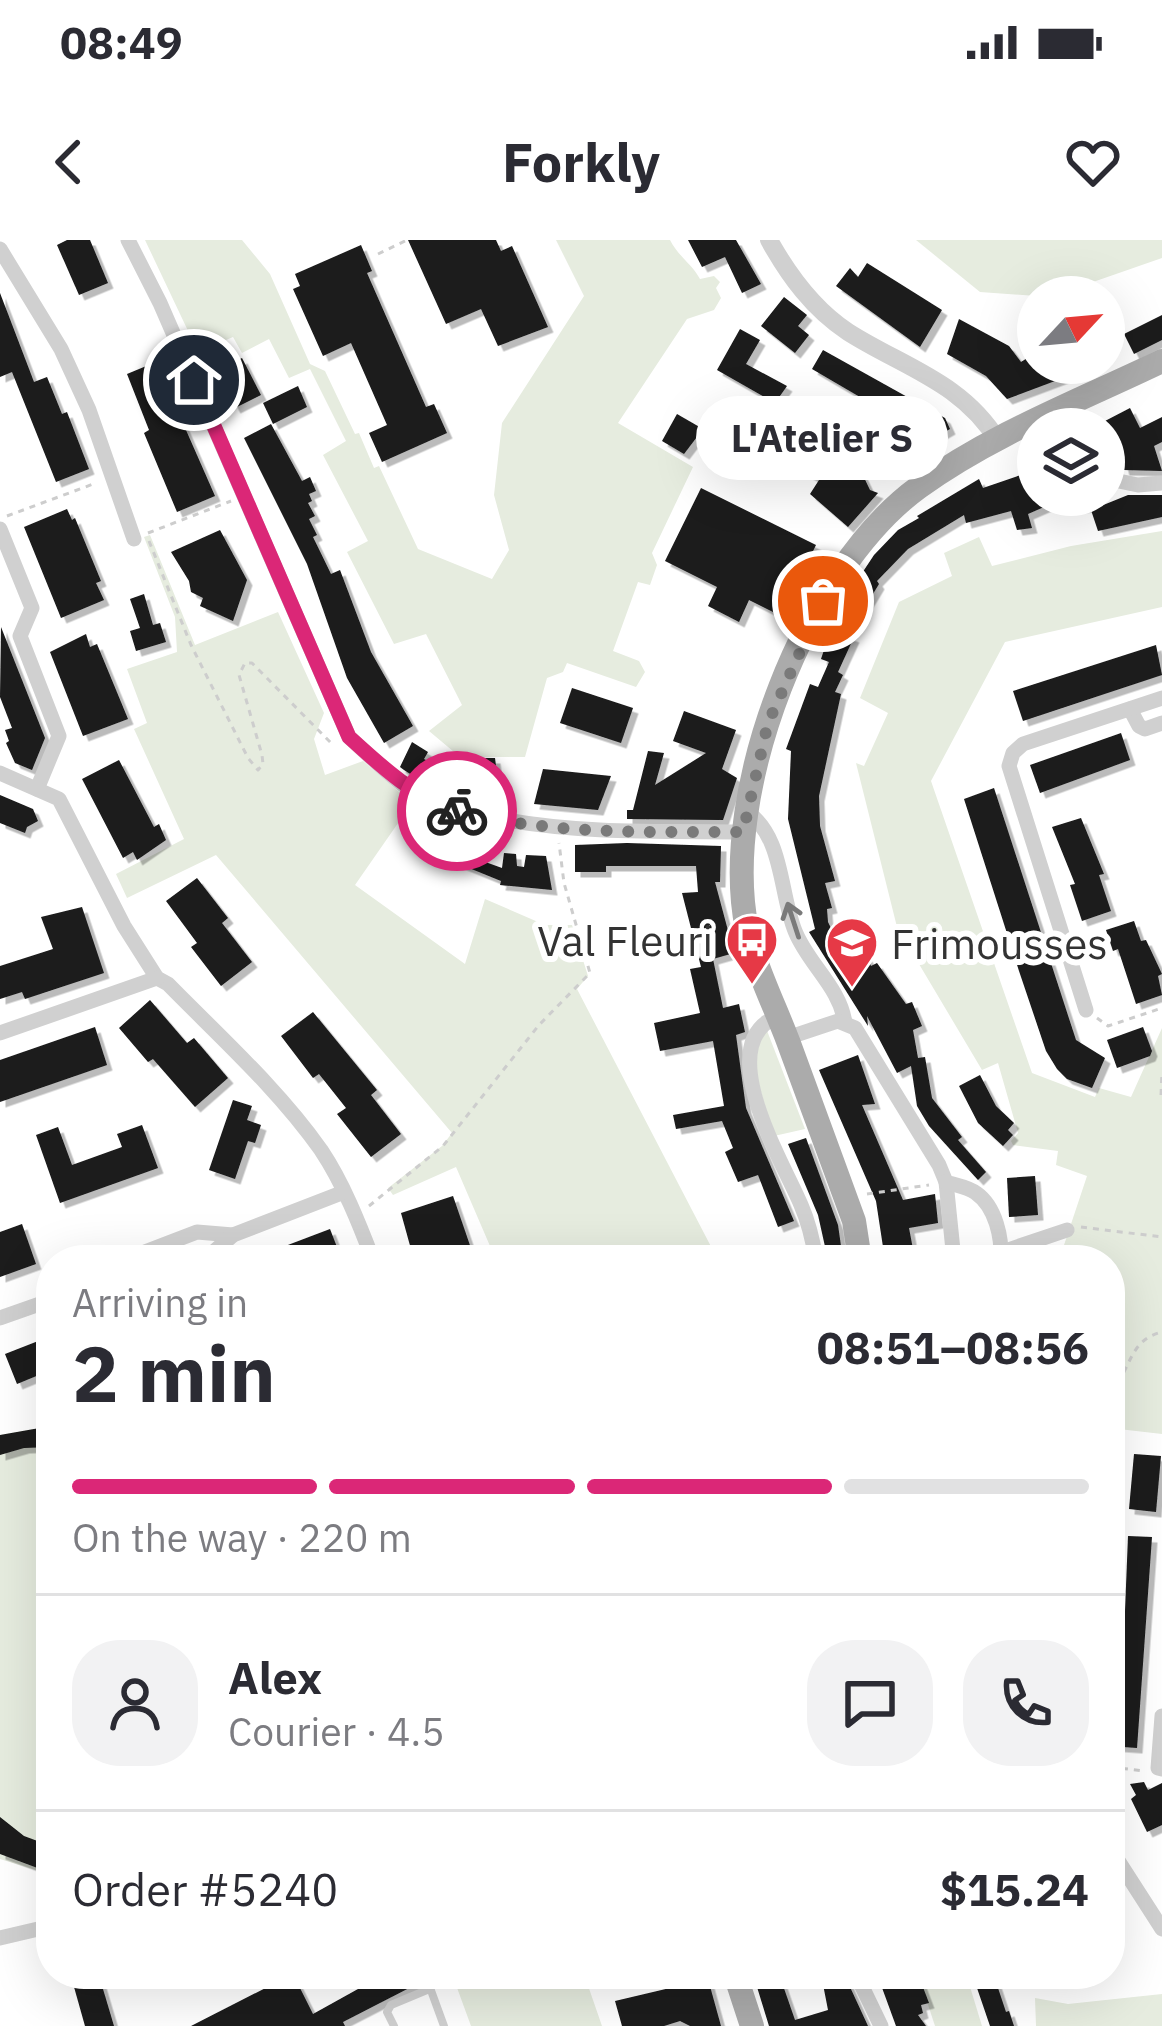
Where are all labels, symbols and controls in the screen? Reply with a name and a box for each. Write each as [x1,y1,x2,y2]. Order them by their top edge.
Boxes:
text: 08:49 [60,13,183,71]
text: Forkly [502,127,660,197]
icon: back [36,129,102,195]
icon: heart [1060,129,1126,195]
north arrow [1017,276,1125,384]
map controls [1017,276,1125,516]
pin [143,329,245,431]
icon: home [161,347,227,413]
callout: L'Atelier S [697,397,949,481]
button: layers [1017,408,1125,516]
text: L'Atelier S [731,412,913,463]
pin [772,550,874,652]
icon: bag [790,568,856,634]
courier [397,751,517,871]
icon: bike [424,778,490,844]
one-way arrow [781,902,803,940]
bus stop icon: Val Fleuri [724,912,780,986]
place label: Val Fleuri [537,913,713,968]
school or university icon: Frimousses [824,915,880,989]
place label: Frimousses [891,916,1108,971]
text: Arriving in [72,1277,248,1328]
text: 08:51–08:56 [817,1318,1089,1376]
text: 2 min [72,1322,276,1423]
text: On the way · 220 m [72,1512,412,1563]
button: person [72,1640,198,1766]
button: chat [807,1640,933,1766]
button: phone [963,1640,1089,1766]
text: Alex [228,1648,322,1706]
text: Courier · 4.5 [228,1706,445,1757]
text: Order #5240 [72,1860,338,1918]
text: $15.24 [940,1860,1089,1918]

